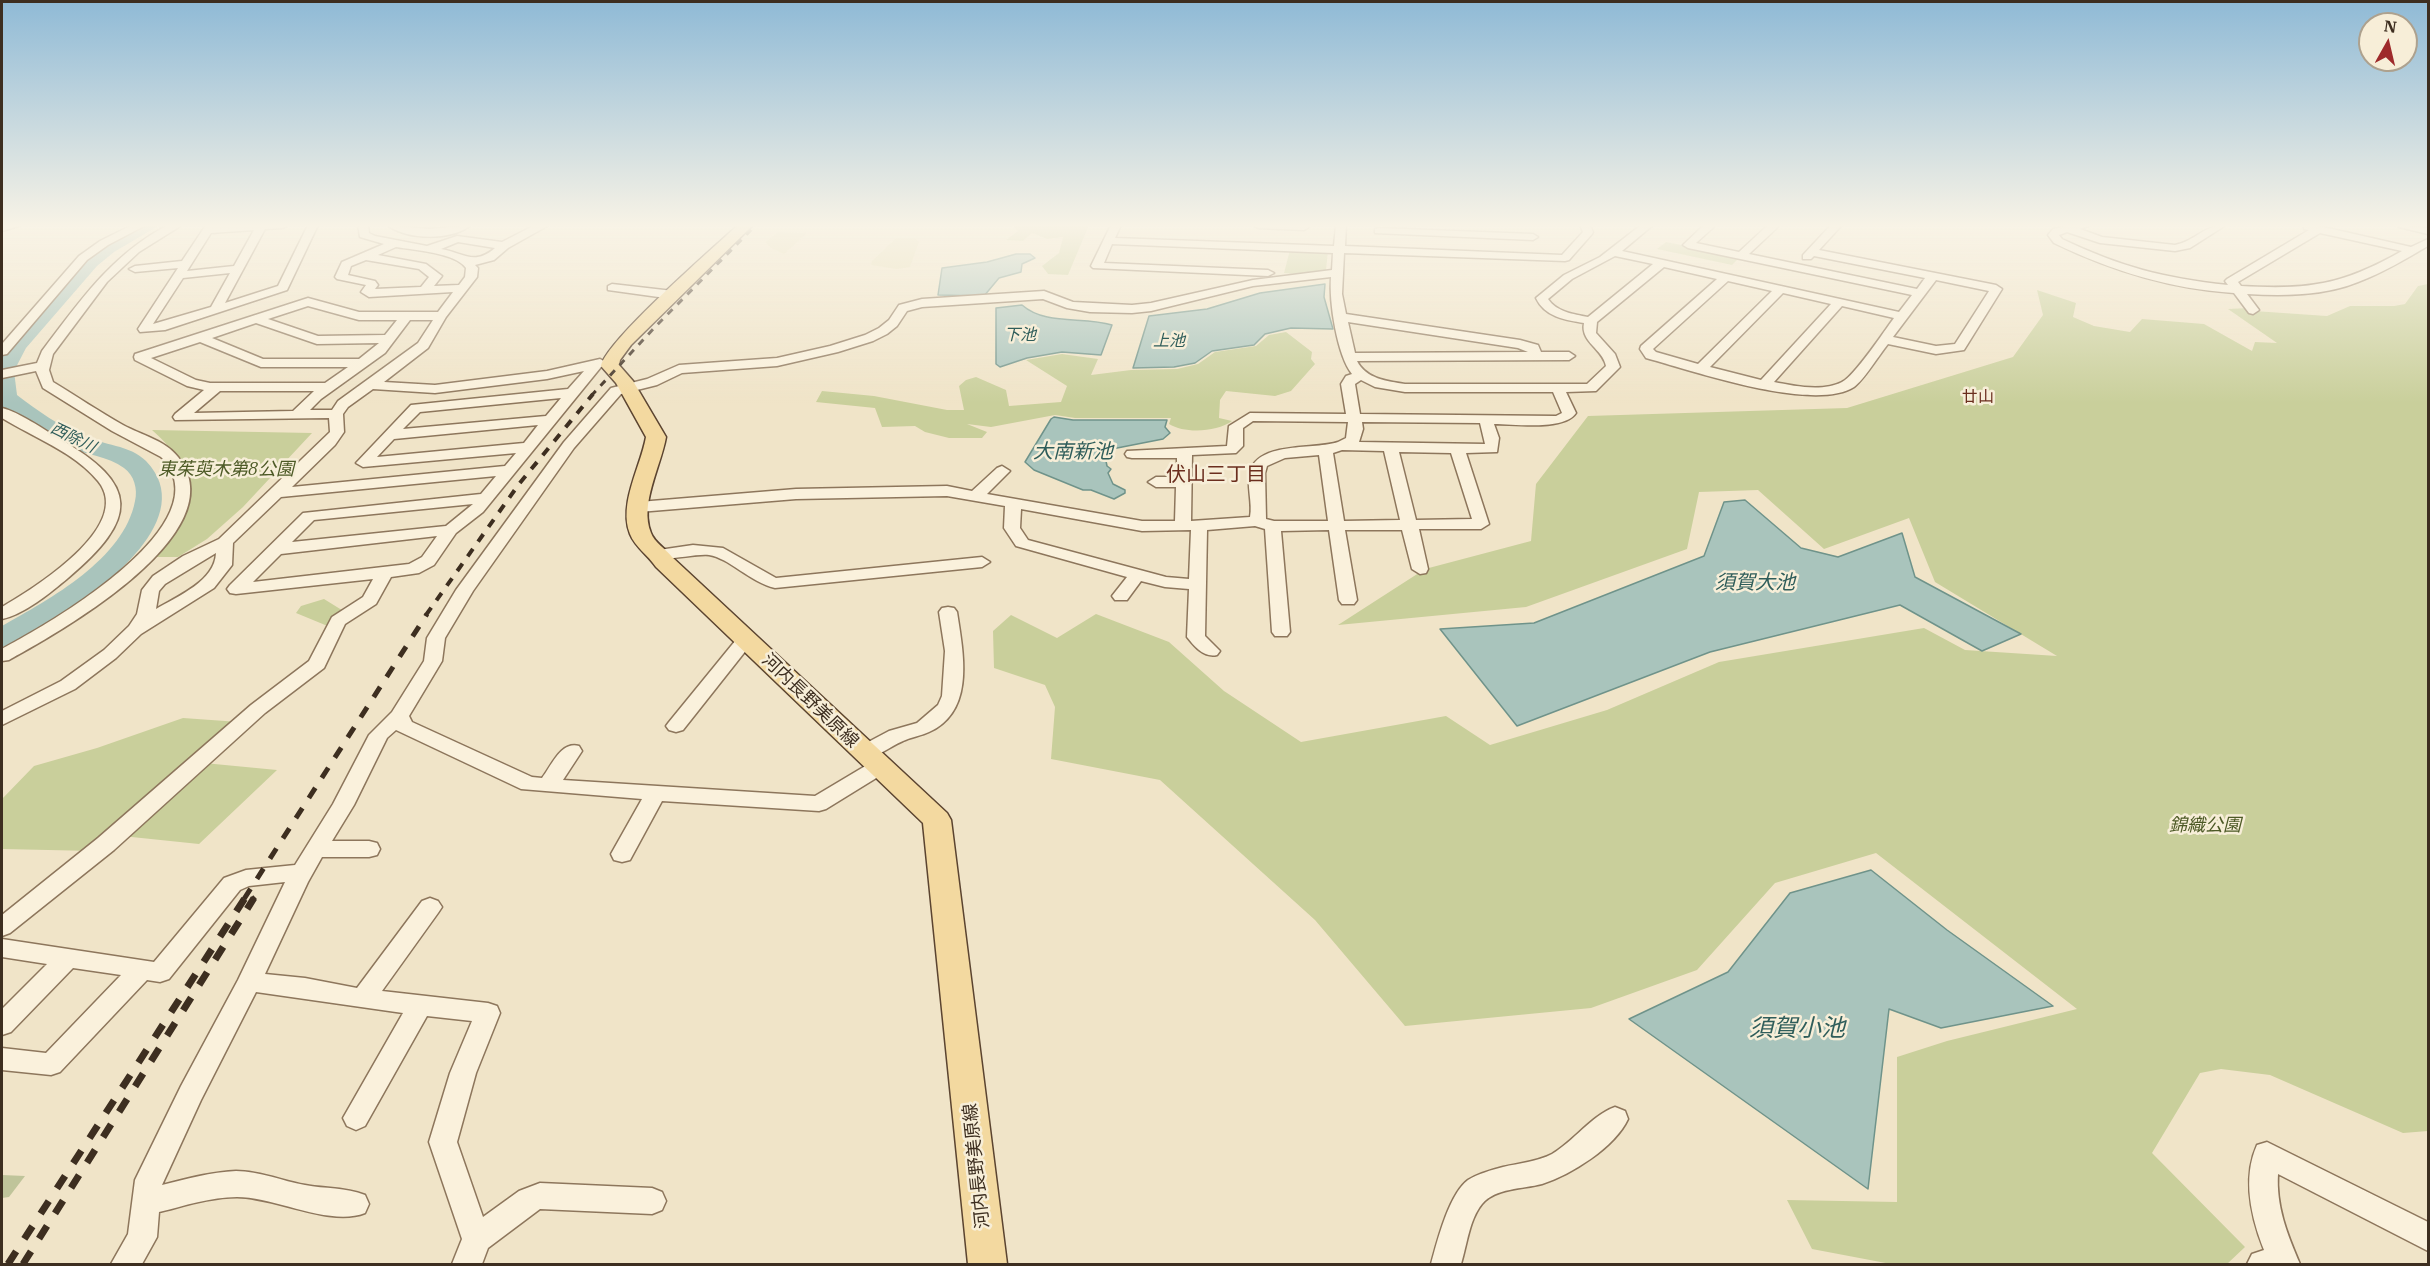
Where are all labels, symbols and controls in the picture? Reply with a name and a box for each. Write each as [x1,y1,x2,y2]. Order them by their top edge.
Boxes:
north arrow [2358,12,2418,72]
text: N [2383,15,2398,37]
water label: 下池 [1004,325,1036,345]
water label: 上池 [1153,331,1185,351]
district label: 廿山 [1962,387,1994,407]
water label: 西除川 [47,419,99,457]
water label: 大南新池 [1033,440,1113,464]
park label: 東茱萸木第8公園 [158,459,294,481]
district label: 伏山三丁目 [1166,463,1266,487]
water label: 須賀大池 [1715,571,1795,595]
street label: 河内長野美原線 [757,649,863,753]
park label: 錦織公園 [2169,815,2241,837]
water label: 須賀小池 [1749,1015,1845,1043]
street label: 河内長野美原線 [960,1102,994,1230]

